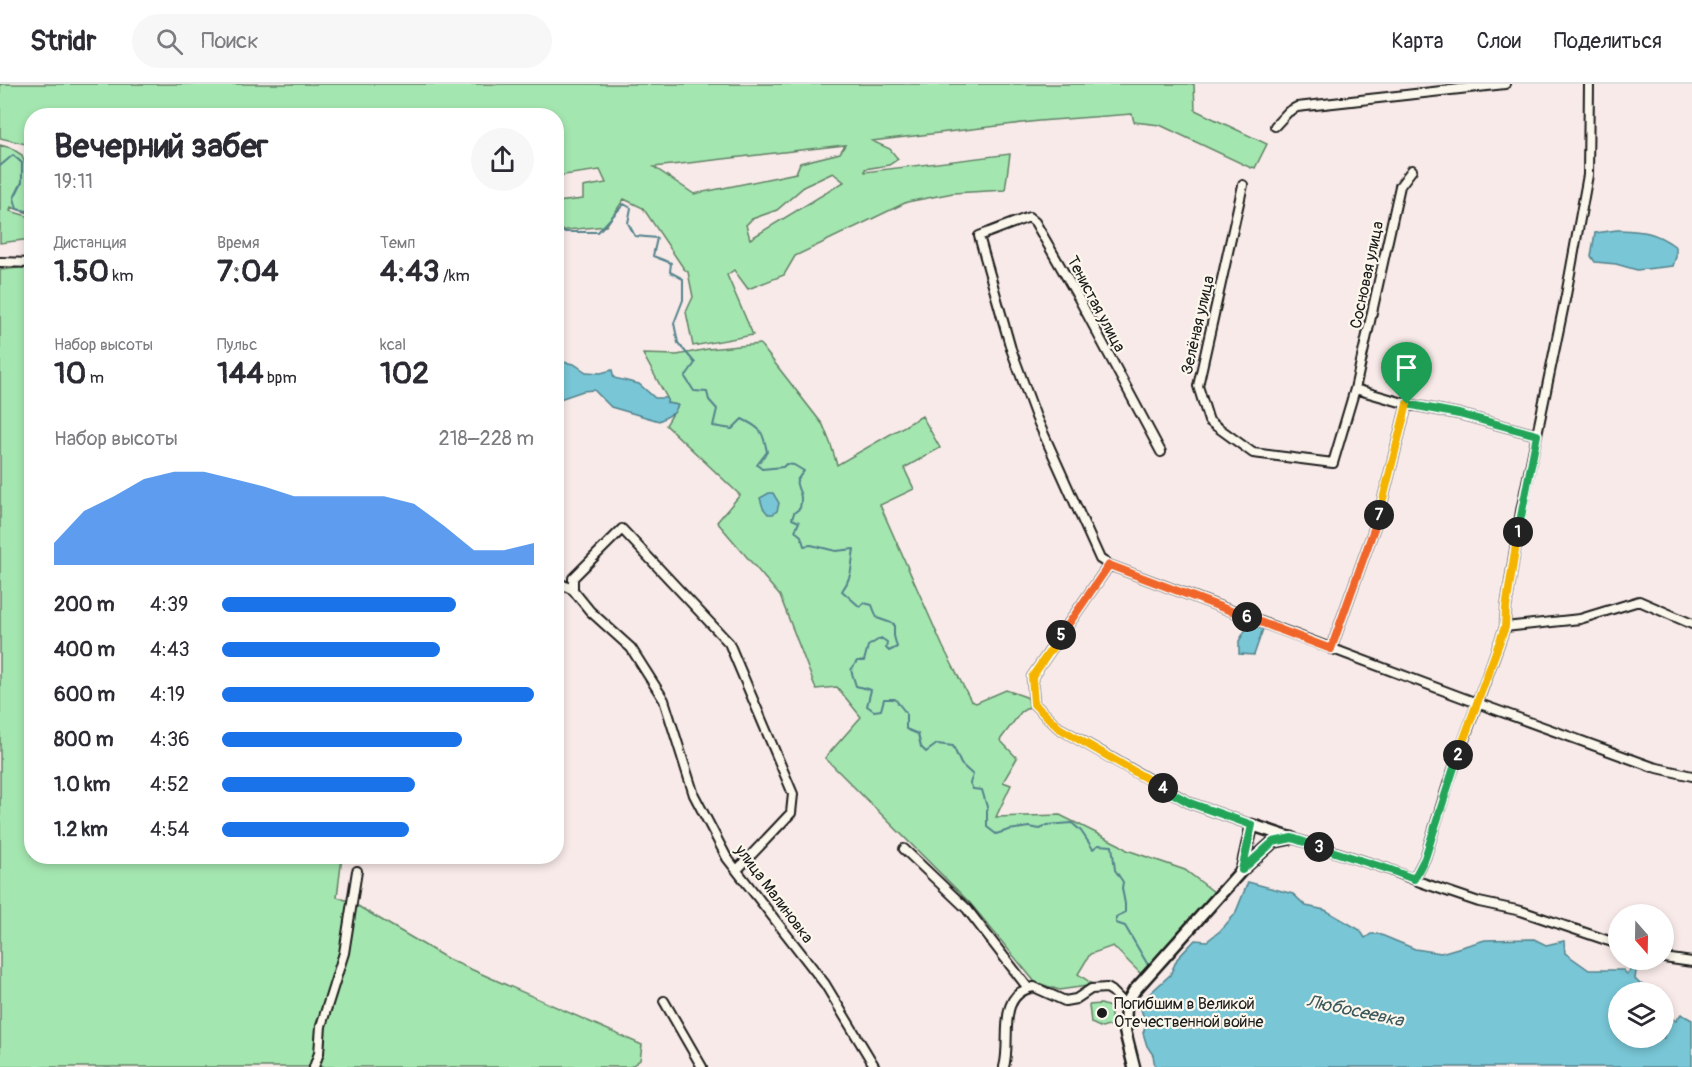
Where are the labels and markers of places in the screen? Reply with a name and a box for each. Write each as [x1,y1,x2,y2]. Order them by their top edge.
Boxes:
pin [1381,342,1432,404]
pin: 7 [1364,500,1394,530]
pin: 1 [1503,517,1533,547]
pin: 6 [1232,602,1262,632]
pin: 5 [1046,620,1076,650]
pin: 2 [1443,740,1473,770]
pin: 4 [1148,773,1178,803]
pin: 3 [1304,832,1334,862]
place label: Погибшим в Великой Отечественной войне [1114,994,1263,1032]
marker: Погибшим в Великой Отечественной войне [1095,1006,1109,1020]

